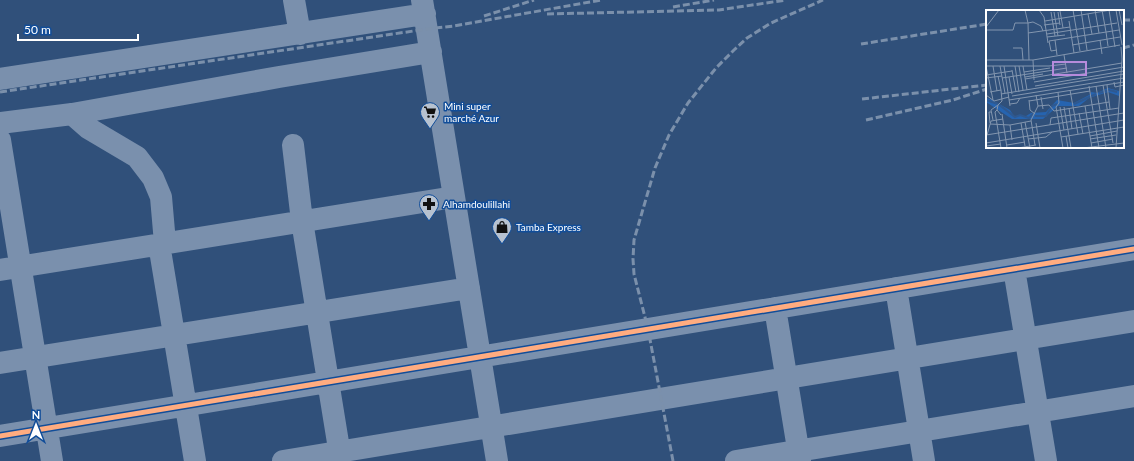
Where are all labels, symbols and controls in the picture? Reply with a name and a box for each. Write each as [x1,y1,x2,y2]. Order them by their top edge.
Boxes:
inset map [986,10,1124,148]
scale bar [18,16,138,42]
text: 50 m [24,22,51,37]
place label: Mini super marché Azur [444,100,499,124]
supermarket icon: Mini super marché Azur [419,101,441,129]
pharmacy icon: Alhamdoulillahi [418,193,440,221]
place label: Alhamdoulillahi [443,198,510,210]
shop icon: Tamba Express [491,216,513,244]
place label: Tamba Express [516,221,581,233]
north arrow [16,405,56,445]
text: N [32,408,40,421]

